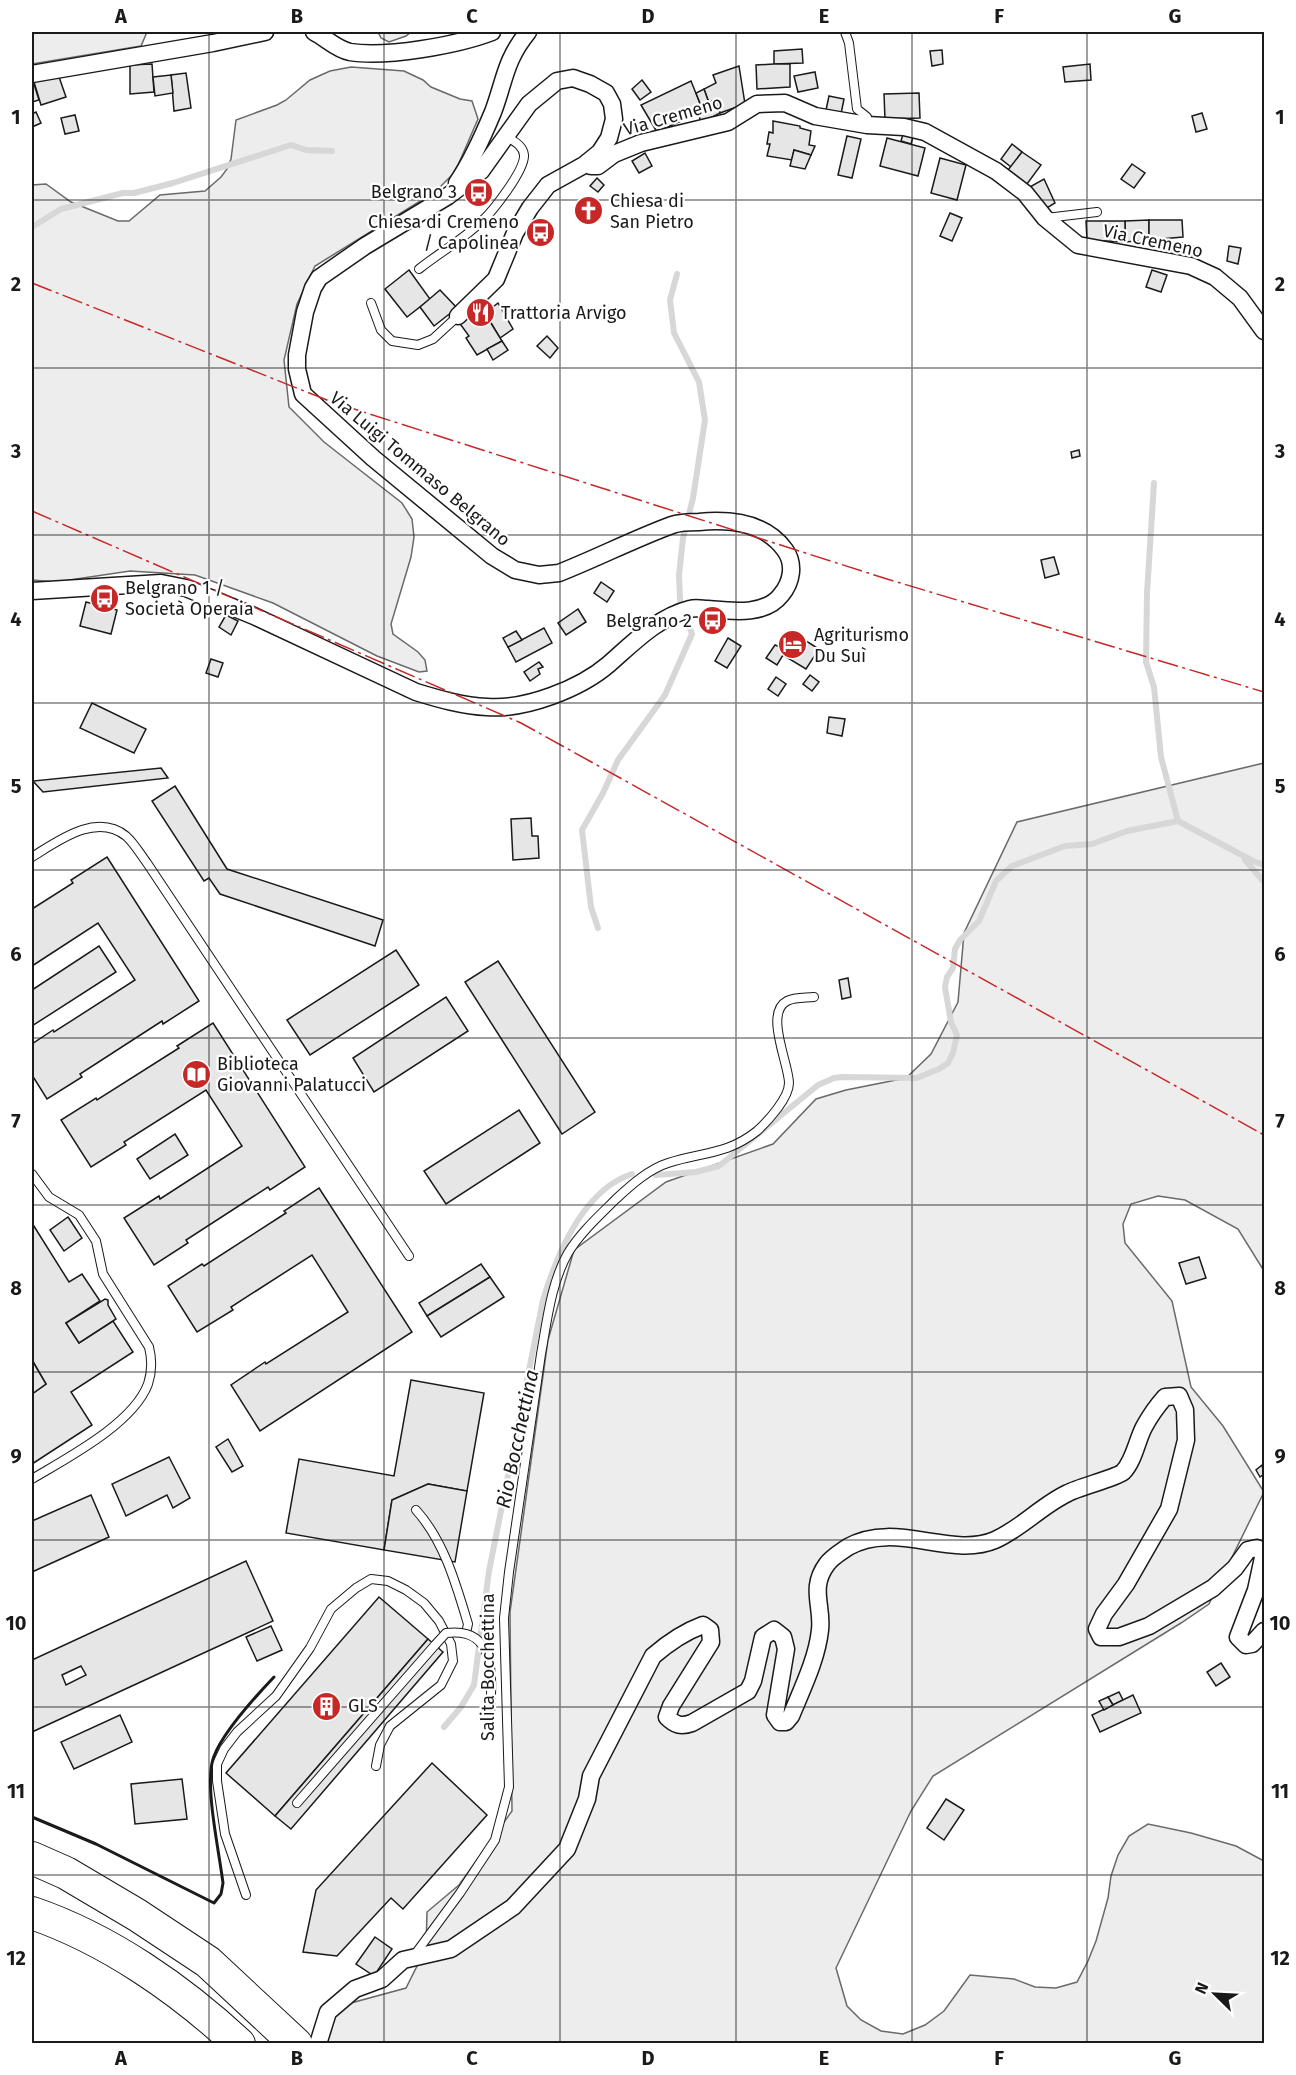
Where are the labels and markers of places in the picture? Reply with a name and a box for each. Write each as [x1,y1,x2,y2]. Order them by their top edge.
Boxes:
bus stop icon: Belgrano 3 [462,176,494,208]
place label: Belgrano 3 [371,181,457,203]
place label: Chiesa di San Pietro [610,190,694,233]
church icon: Chiesa di San Pietro [573,195,605,227]
place label: Chiesa di Cremeno / Capolinea [368,211,519,254]
bus stop icon: Chiesa di Cremeno / Capolinea [524,216,556,248]
restaurant icon: Trattoria Arvigo [464,297,496,329]
place label: Trattoria Arvigo [501,302,626,324]
place label: Belgrano 1 / Società Operaia [125,577,254,620]
bus stop icon: Belgrano 1 / Società Operaia [88,582,120,614]
bus stop icon: Belgrano 2 [697,605,729,637]
place label: Belgrano 2 [606,610,692,632]
place label: Agriturismo Du Suì [814,624,909,667]
hotel icon: Agriturismo Du Suì [777,629,809,661]
place label: Biblioteca Giovanni Palatucci [217,1053,366,1096]
library icon: Biblioteca Giovanni Palatucci [180,1058,212,1090]
building icon: GLS [311,1690,343,1722]
place label: GLS [348,1695,378,1717]

